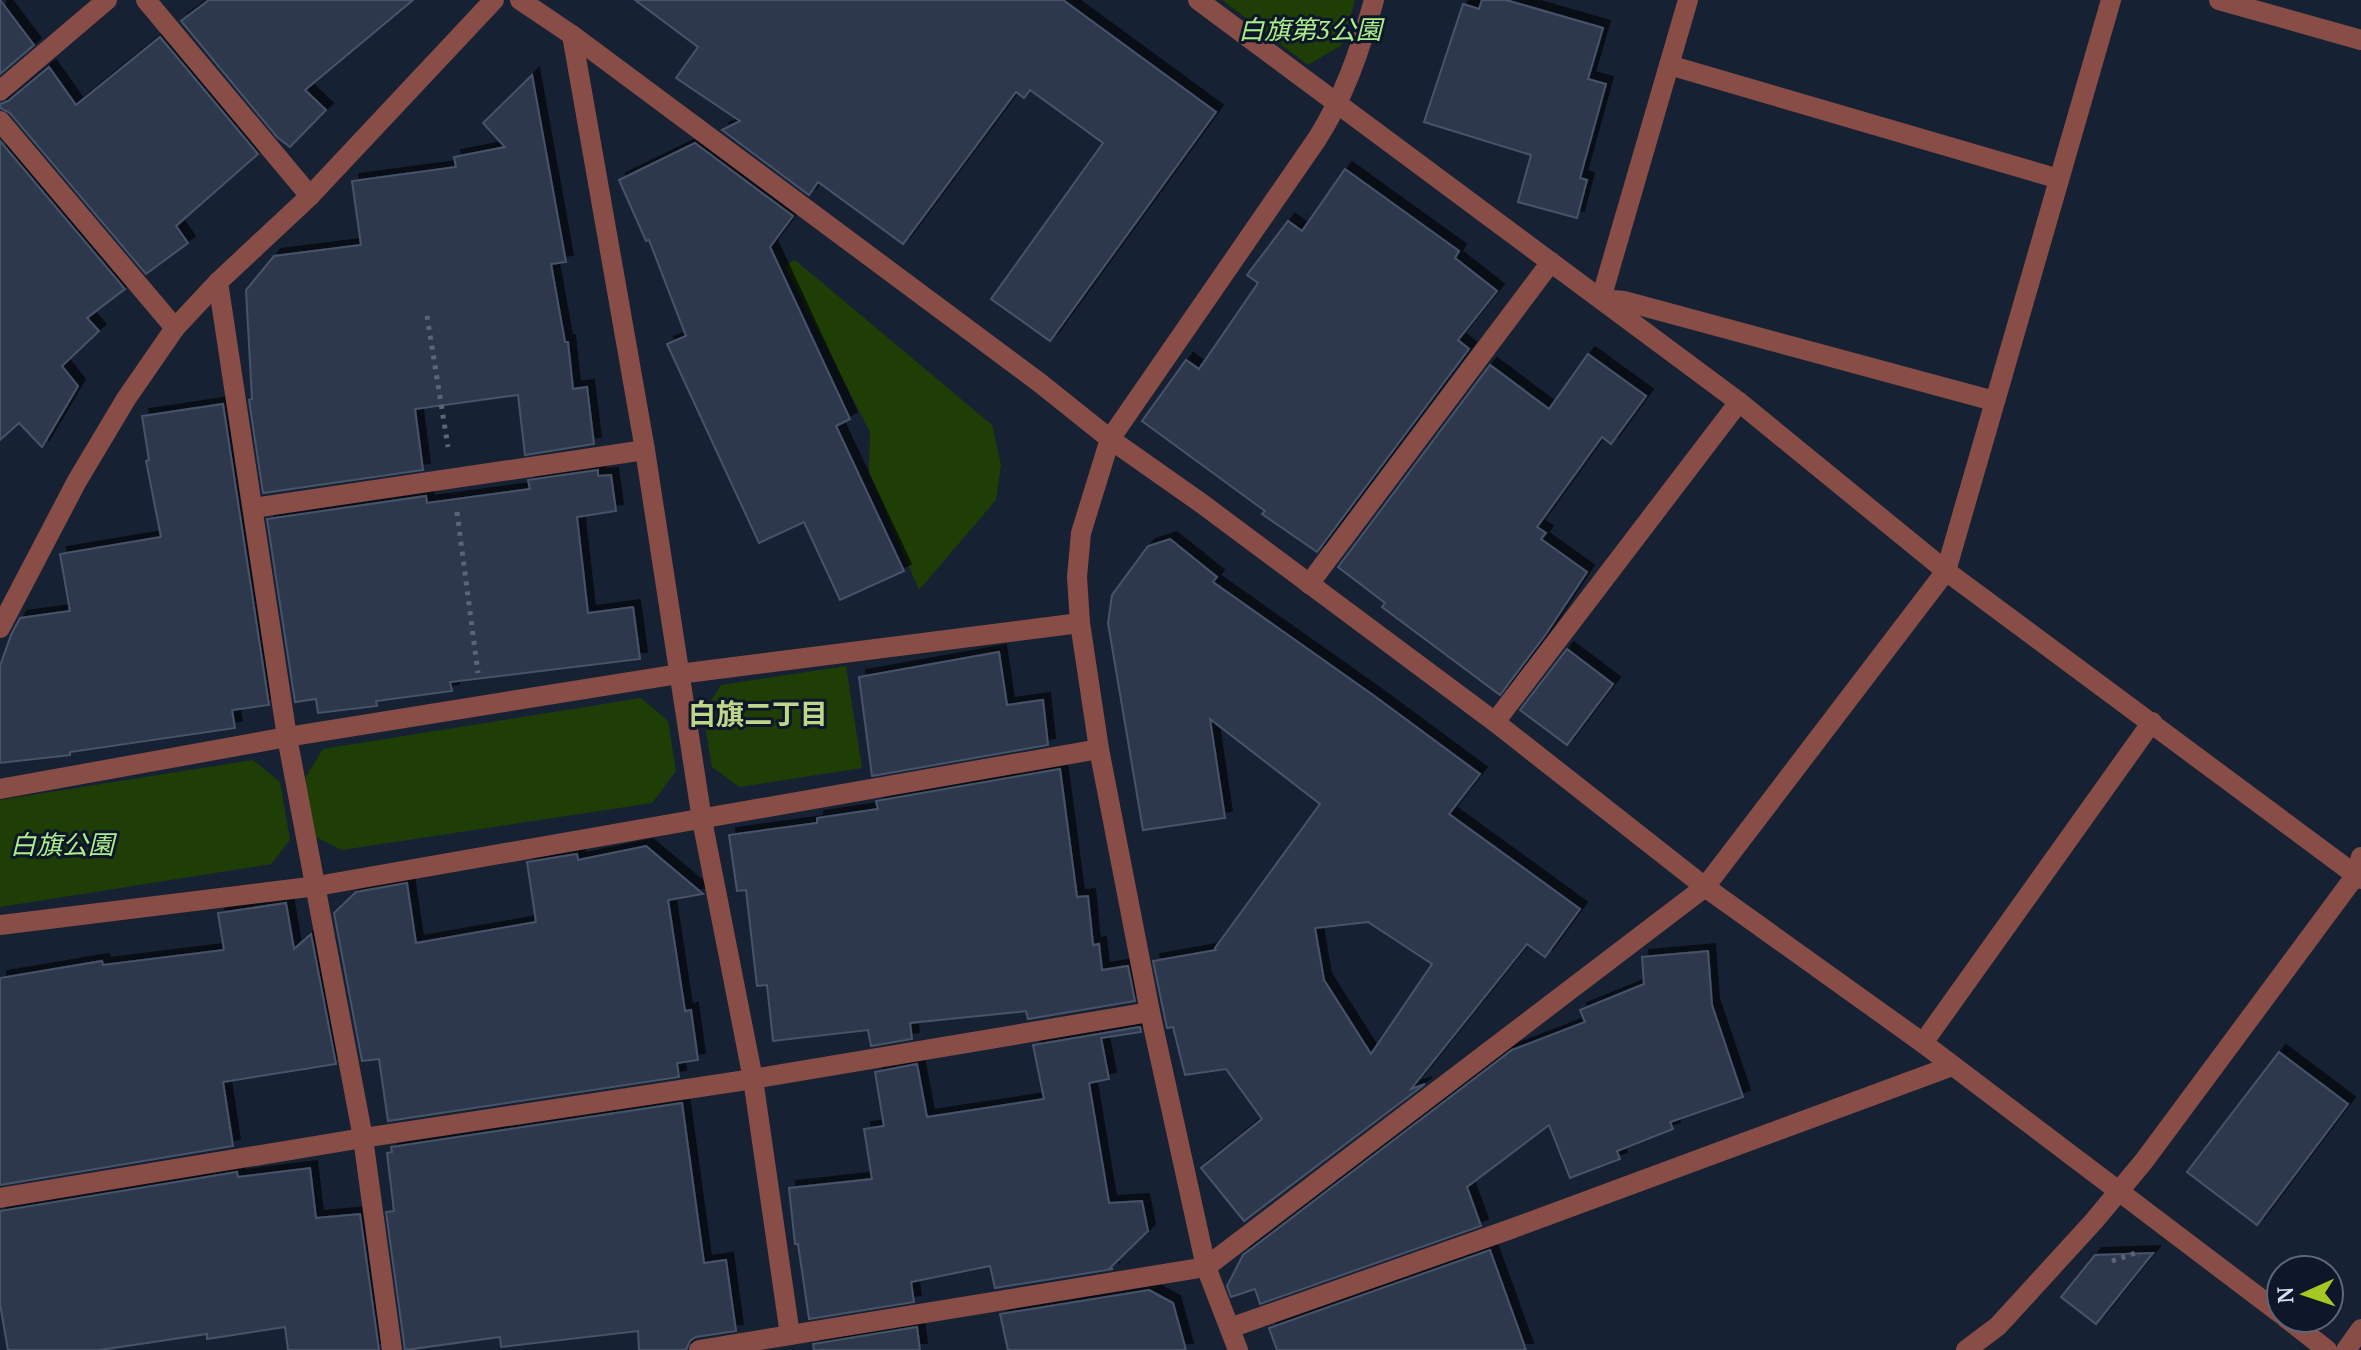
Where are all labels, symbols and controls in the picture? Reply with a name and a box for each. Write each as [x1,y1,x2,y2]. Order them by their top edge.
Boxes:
park label: 白旗第3公園 [1238,12,1386,46]
district label: 白旗二丁目 [688,695,828,732]
park label: 白旗公園 [10,827,118,861]
north arrow [2265,1254,2345,1334]
text: N [2270,1286,2299,1304]

